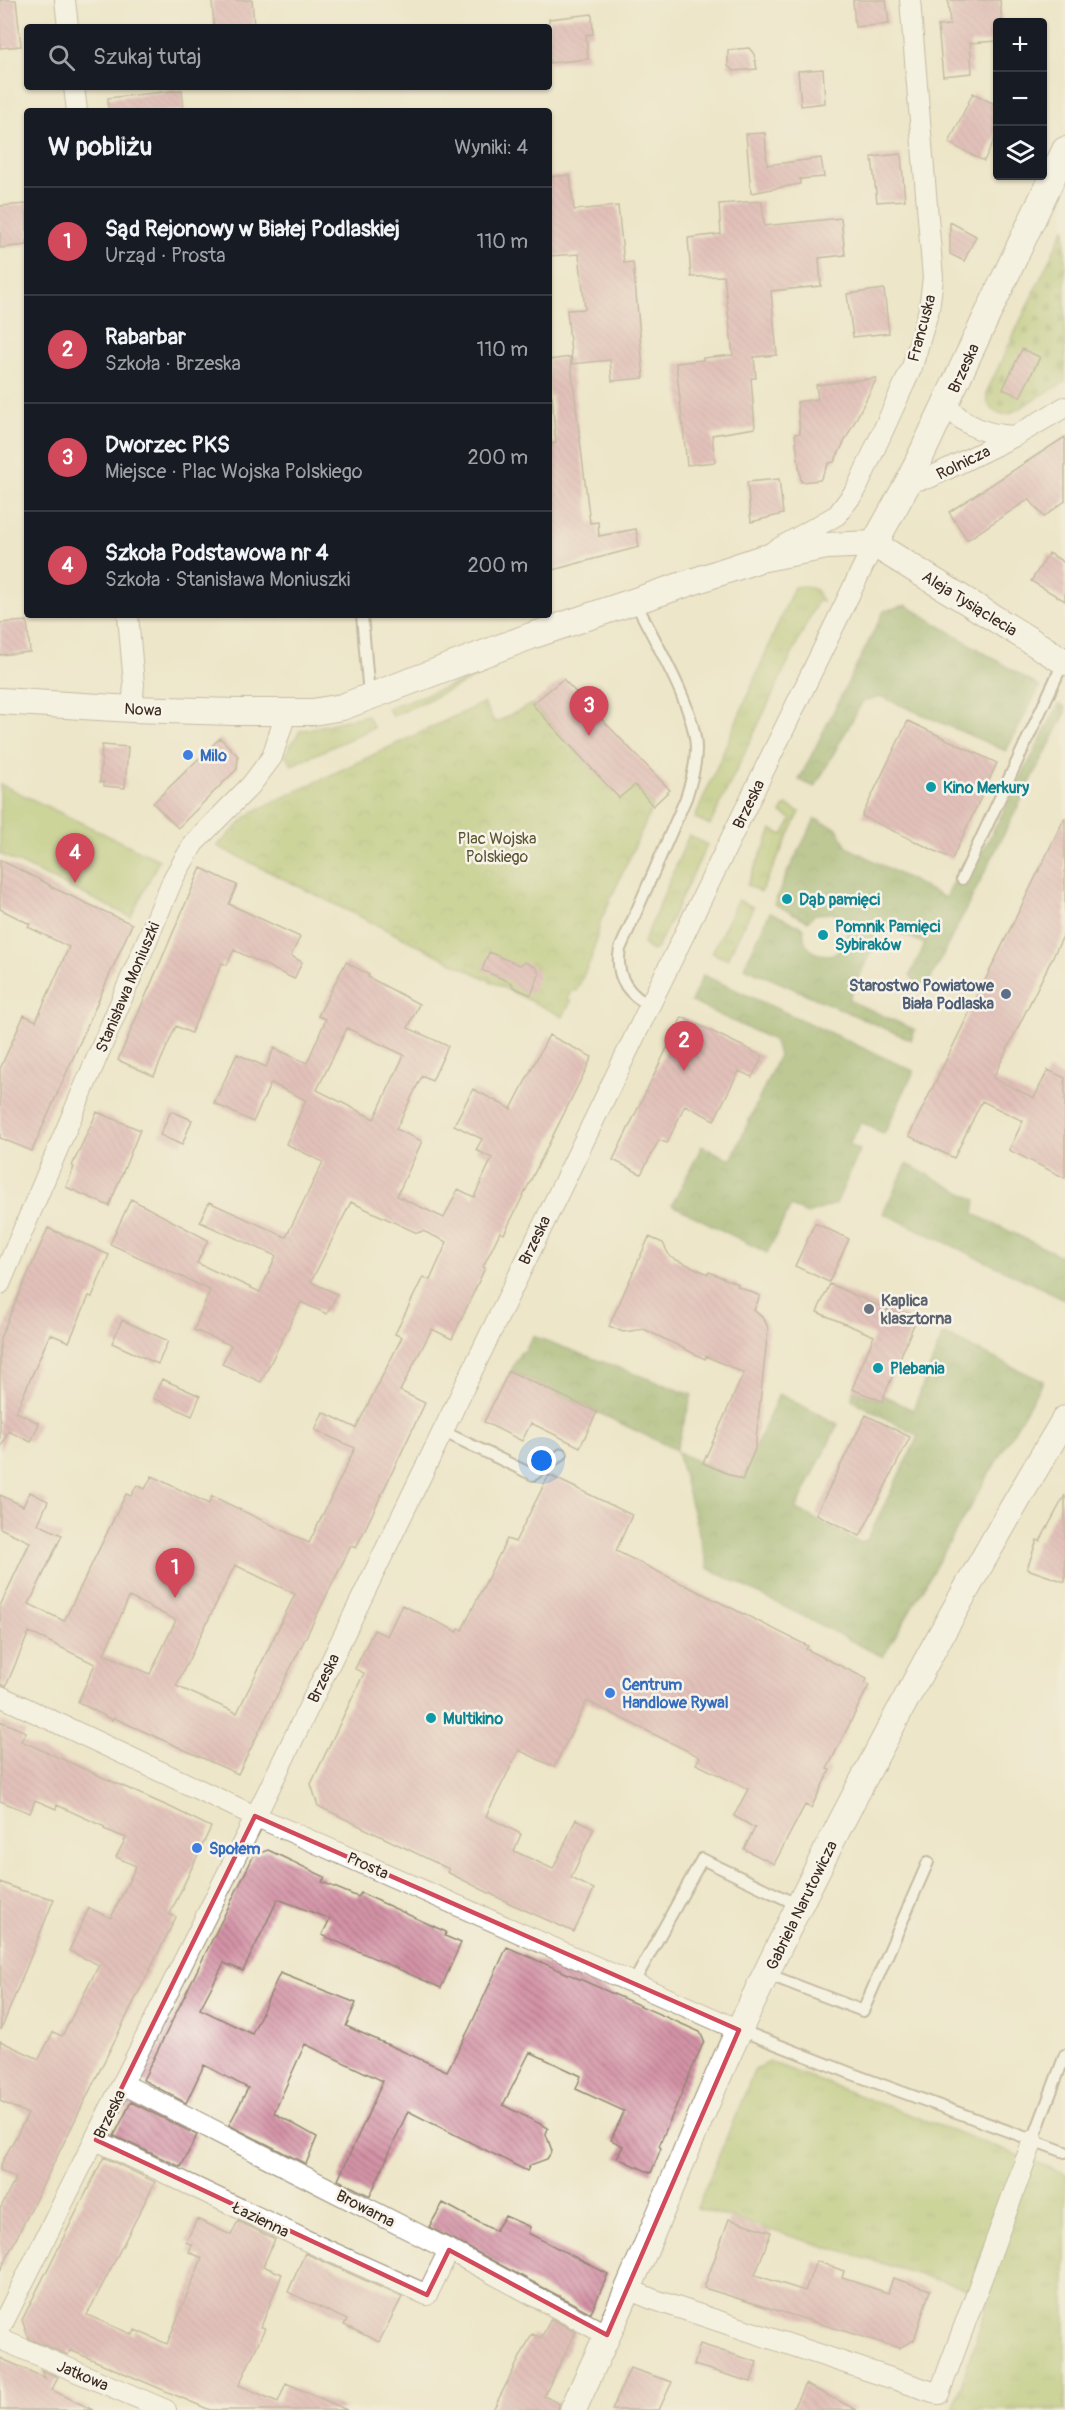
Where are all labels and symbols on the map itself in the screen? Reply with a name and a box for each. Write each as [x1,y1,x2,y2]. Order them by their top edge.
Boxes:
street label: Francuska [903,292,941,364]
street label: Brzeska [944,341,984,396]
street label: Rolnicza [933,441,994,484]
street label: Aleja Tysiąclecia [918,567,1021,641]
pin: 3 [570,686,608,736]
street label: Nowa [124,699,162,721]
place label: Milo [200,746,227,766]
marker: Milo [181,748,195,762]
street label: Brzeska [728,777,769,832]
place label: Kino Merkury [943,778,1029,798]
marker: Kino Merkury [924,780,938,794]
park label: Plac Wojska Polskiego [458,829,536,867]
pin: 4 [56,834,94,883]
place label: Dąb pamięci [799,890,880,910]
marker: Dąb pamięci [780,892,794,906]
place label: Pomnik Pamięci Sybiraków [835,917,941,955]
street label: Stanisława Moniuszki [91,919,164,1056]
marker: Pomnik Pamięci Sybiraków [816,928,830,942]
place label: Starostwo Powiatowe Biała Podlaska [849,976,995,1014]
marker: Starostwo Powiatowe Biała Podlaska [999,987,1013,1001]
pin: 2 [664,1022,704,1071]
street label: Brzeska [514,1213,555,1268]
place label: Kaplica klasztorna [880,1291,952,1329]
marker: Kaplica klasztorna [862,1302,876,1316]
place label: Plebania [890,1359,945,1379]
marker: Plebania [871,1361,885,1375]
your location [527,1446,556,1475]
pin: 1 [156,1548,195,1598]
street label: Brzeska [303,1651,344,1706]
place label: Centrum Handlowe Rywal [622,1675,729,1713]
marker: Centrum Handlowe Rywal [603,1686,617,1700]
place label: Multikino [443,1709,503,1729]
marker: Multikino [424,1711,438,1725]
street label: Gabriela Narutowicza [762,1837,842,1973]
place label: Społem [209,1839,260,1859]
marker: Społem [190,1841,204,1855]
street label: Prosta [344,1848,392,1884]
street label: Brzeska [89,2087,130,2142]
street label: Browarna [333,2186,398,2232]
street label: Łazienna [228,2197,292,2242]
street label: Jatkowa [54,2356,112,2396]

